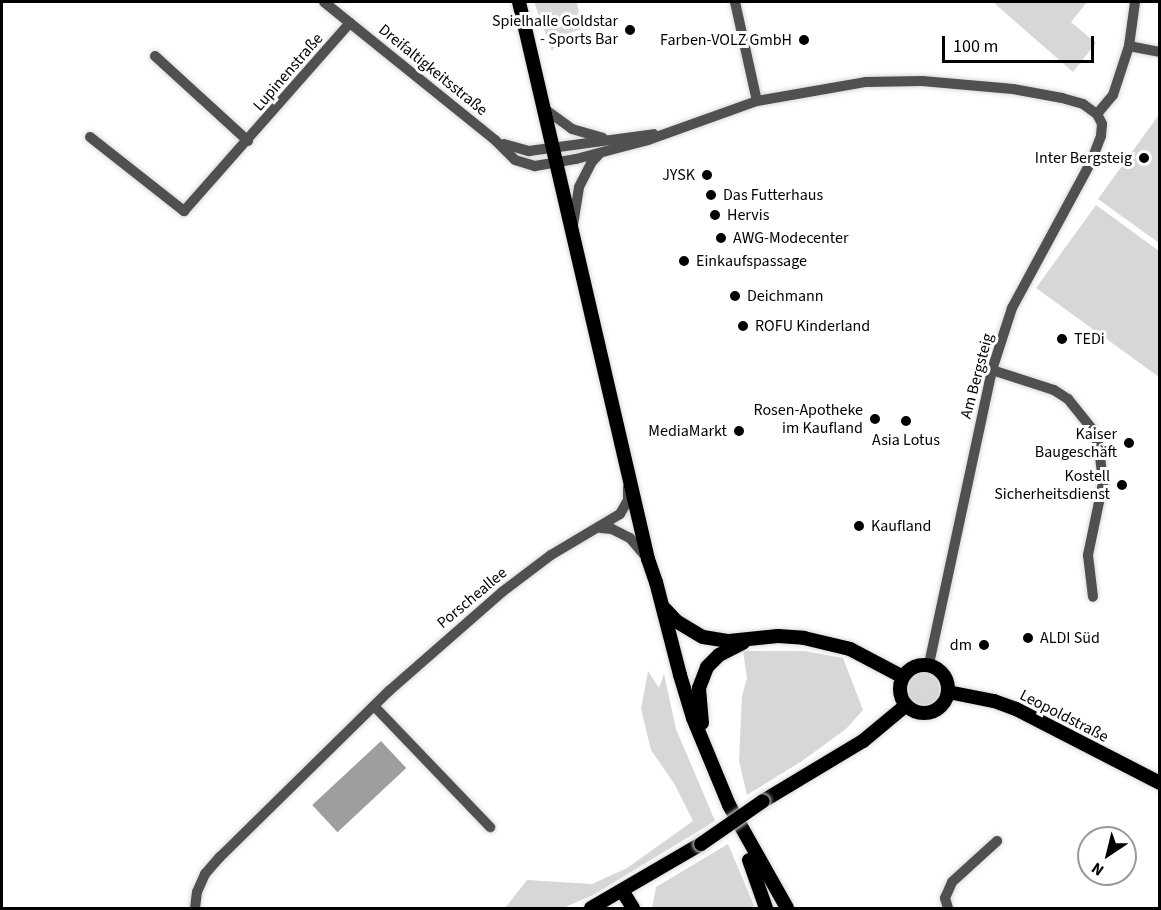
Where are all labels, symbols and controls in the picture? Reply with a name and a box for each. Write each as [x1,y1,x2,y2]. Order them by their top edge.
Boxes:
place label: Spielhalle Goldstar - Sports Bar [492,11,618,49]
street label: Dreifaltigkeitsstraße [375,20,491,120]
marker: Spielhalle Goldstar - Sports Bar [623,23,637,37]
scale bar [945,24,1096,62]
street label: Lupinenstraße [249,29,327,115]
place label: Farben-VOLZ GmbH [660,30,792,50]
marker: Farben-VOLZ GmbH [797,33,811,47]
text: 100 m [953,34,998,59]
place label: Inter Bergsteig [1035,148,1132,168]
marker: Inter Bergsteig [1137,151,1151,165]
place label: JYSK [662,165,695,185]
marker: JYSK [700,168,714,182]
place label: Das Futterhaus [723,185,823,205]
marker: Das Futterhaus [704,188,718,202]
place label: Hervis [727,205,769,225]
marker: Hervis [708,208,722,222]
place label: AWG-Modecenter [733,228,848,248]
marker: AWG-Modecenter [714,231,728,245]
place label: Einkaufspassage [696,251,807,271]
marker: Einkaufspassage [677,254,691,268]
place label: Deichmann [747,286,824,306]
marker: Deichmann [728,289,742,303]
place label: ROFU Kinderland [755,316,870,336]
marker: ROFU Kinderland [736,319,750,333]
place label: TEDi [1074,329,1105,349]
street label: Am Bergsteig [956,331,998,421]
marker: TEDi [1055,332,1069,346]
place label: Rosen-Apotheke im Kaufland [753,400,863,438]
marker: Rosen-Apotheke im Kaufland [868,412,882,426]
marker: Asia Lotus [899,414,913,428]
place label: MediaMarkt [648,421,727,441]
marker: MediaMarkt [732,424,746,438]
place label: Kaiser Baugeschäft [1035,424,1117,462]
place label: Asia Lotus [872,430,940,450]
marker: Kaiser Baugeschäft [1122,436,1136,450]
place label: Kostell Sicherheitsdienst [994,466,1110,504]
marker: Kostell Sicherheitsdienst [1115,478,1129,492]
place label: Kaufland [871,516,931,536]
marker: Kaufland [852,519,866,533]
street label: Porscheallee [433,563,511,633]
place label: ALDI Süd [1040,628,1100,648]
marker: ALDI Süd [1021,631,1035,645]
place label: dm [950,635,972,655]
marker: dm [977,638,991,652]
street label: Leopoldstraße [1016,685,1112,747]
north arrow [1077,826,1137,886]
text: N [1087,857,1108,881]

